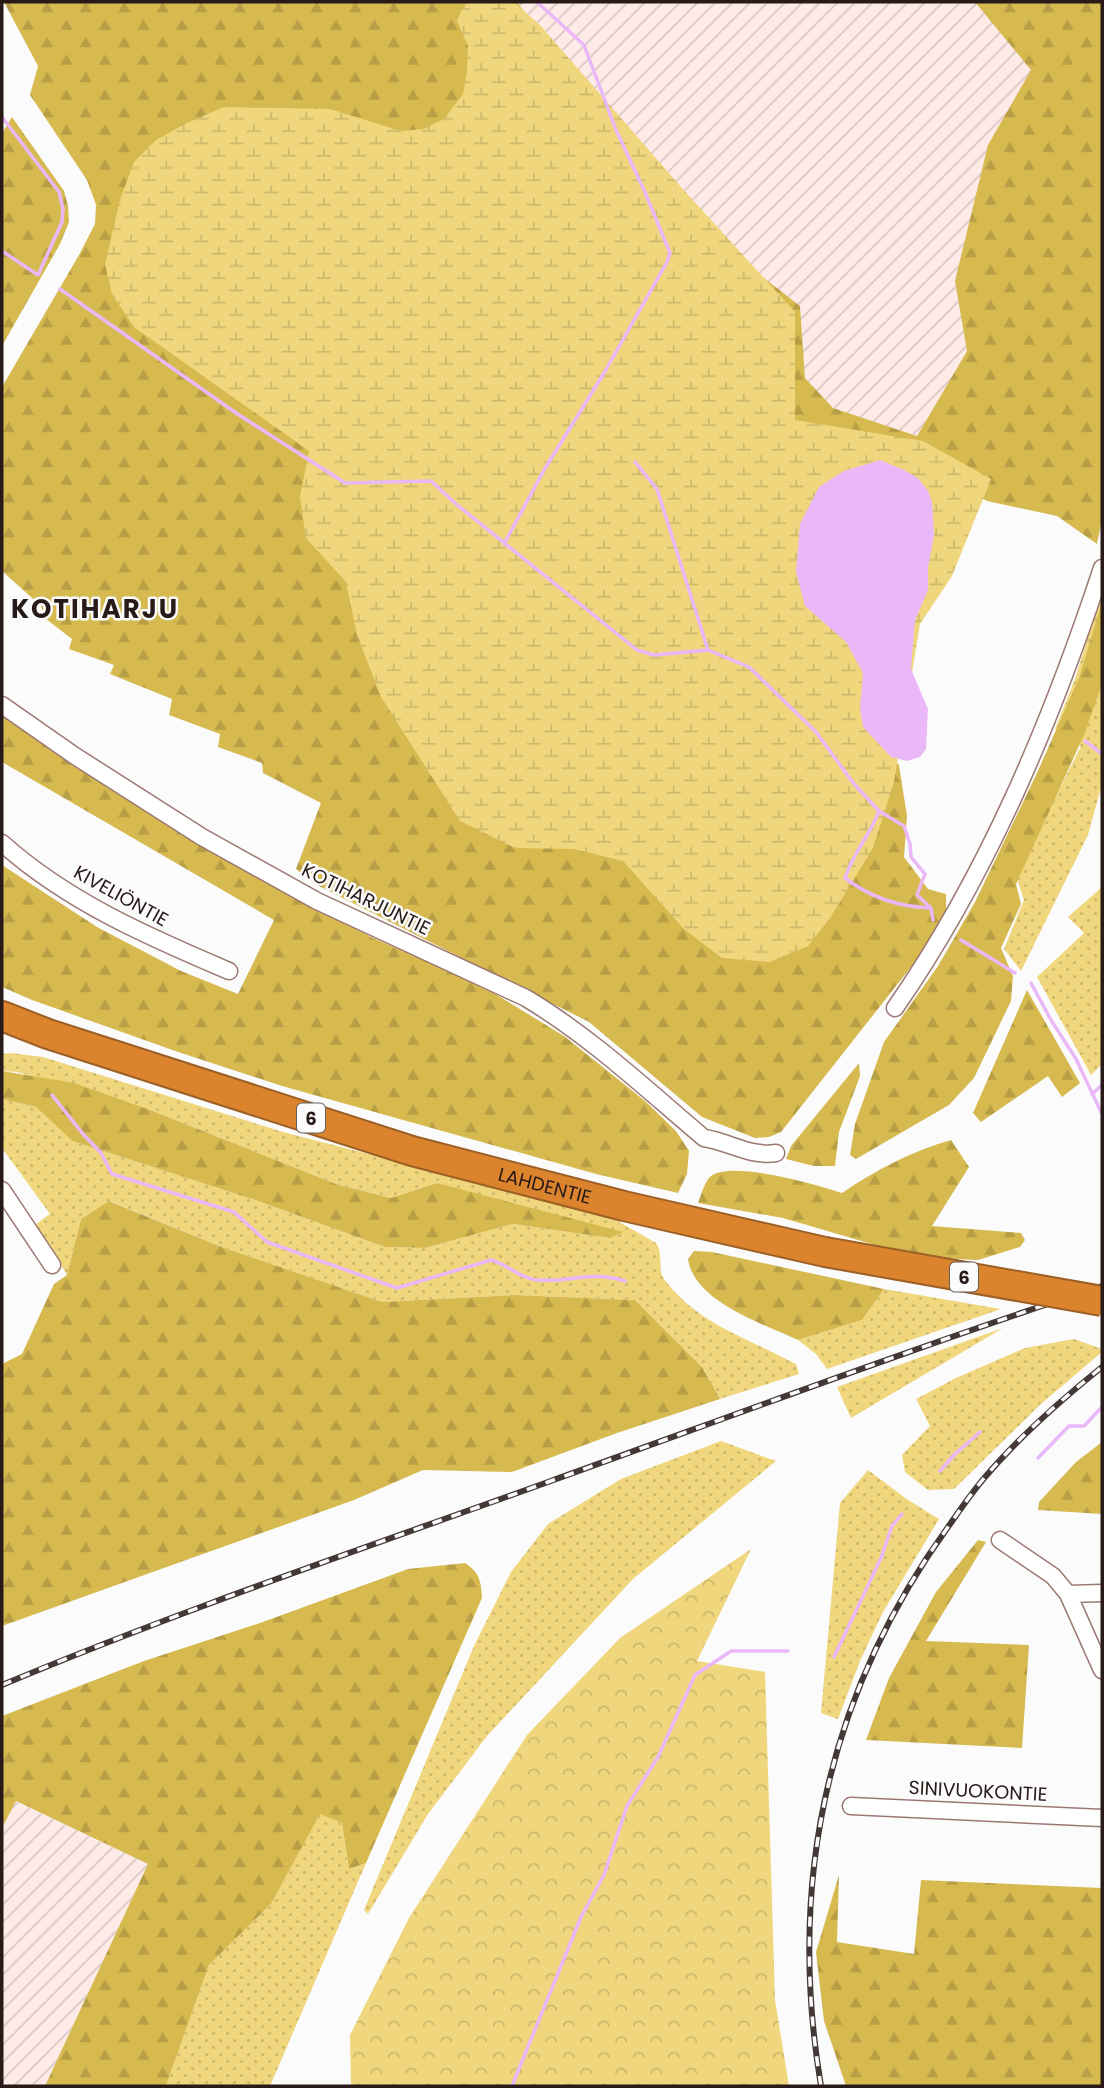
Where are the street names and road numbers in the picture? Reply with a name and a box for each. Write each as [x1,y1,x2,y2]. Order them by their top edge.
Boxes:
street label: KOTIHARJUNTIE [297,856,435,942]
street label: KIVELIÖNTIE [69,859,173,933]
road number: 6 [297,1104,325,1133]
street label: LAHDENTIE [495,1160,594,1211]
road number: 6 [950,1262,978,1292]
street label: SINIVUOKONTIE [908,1774,1048,1808]

